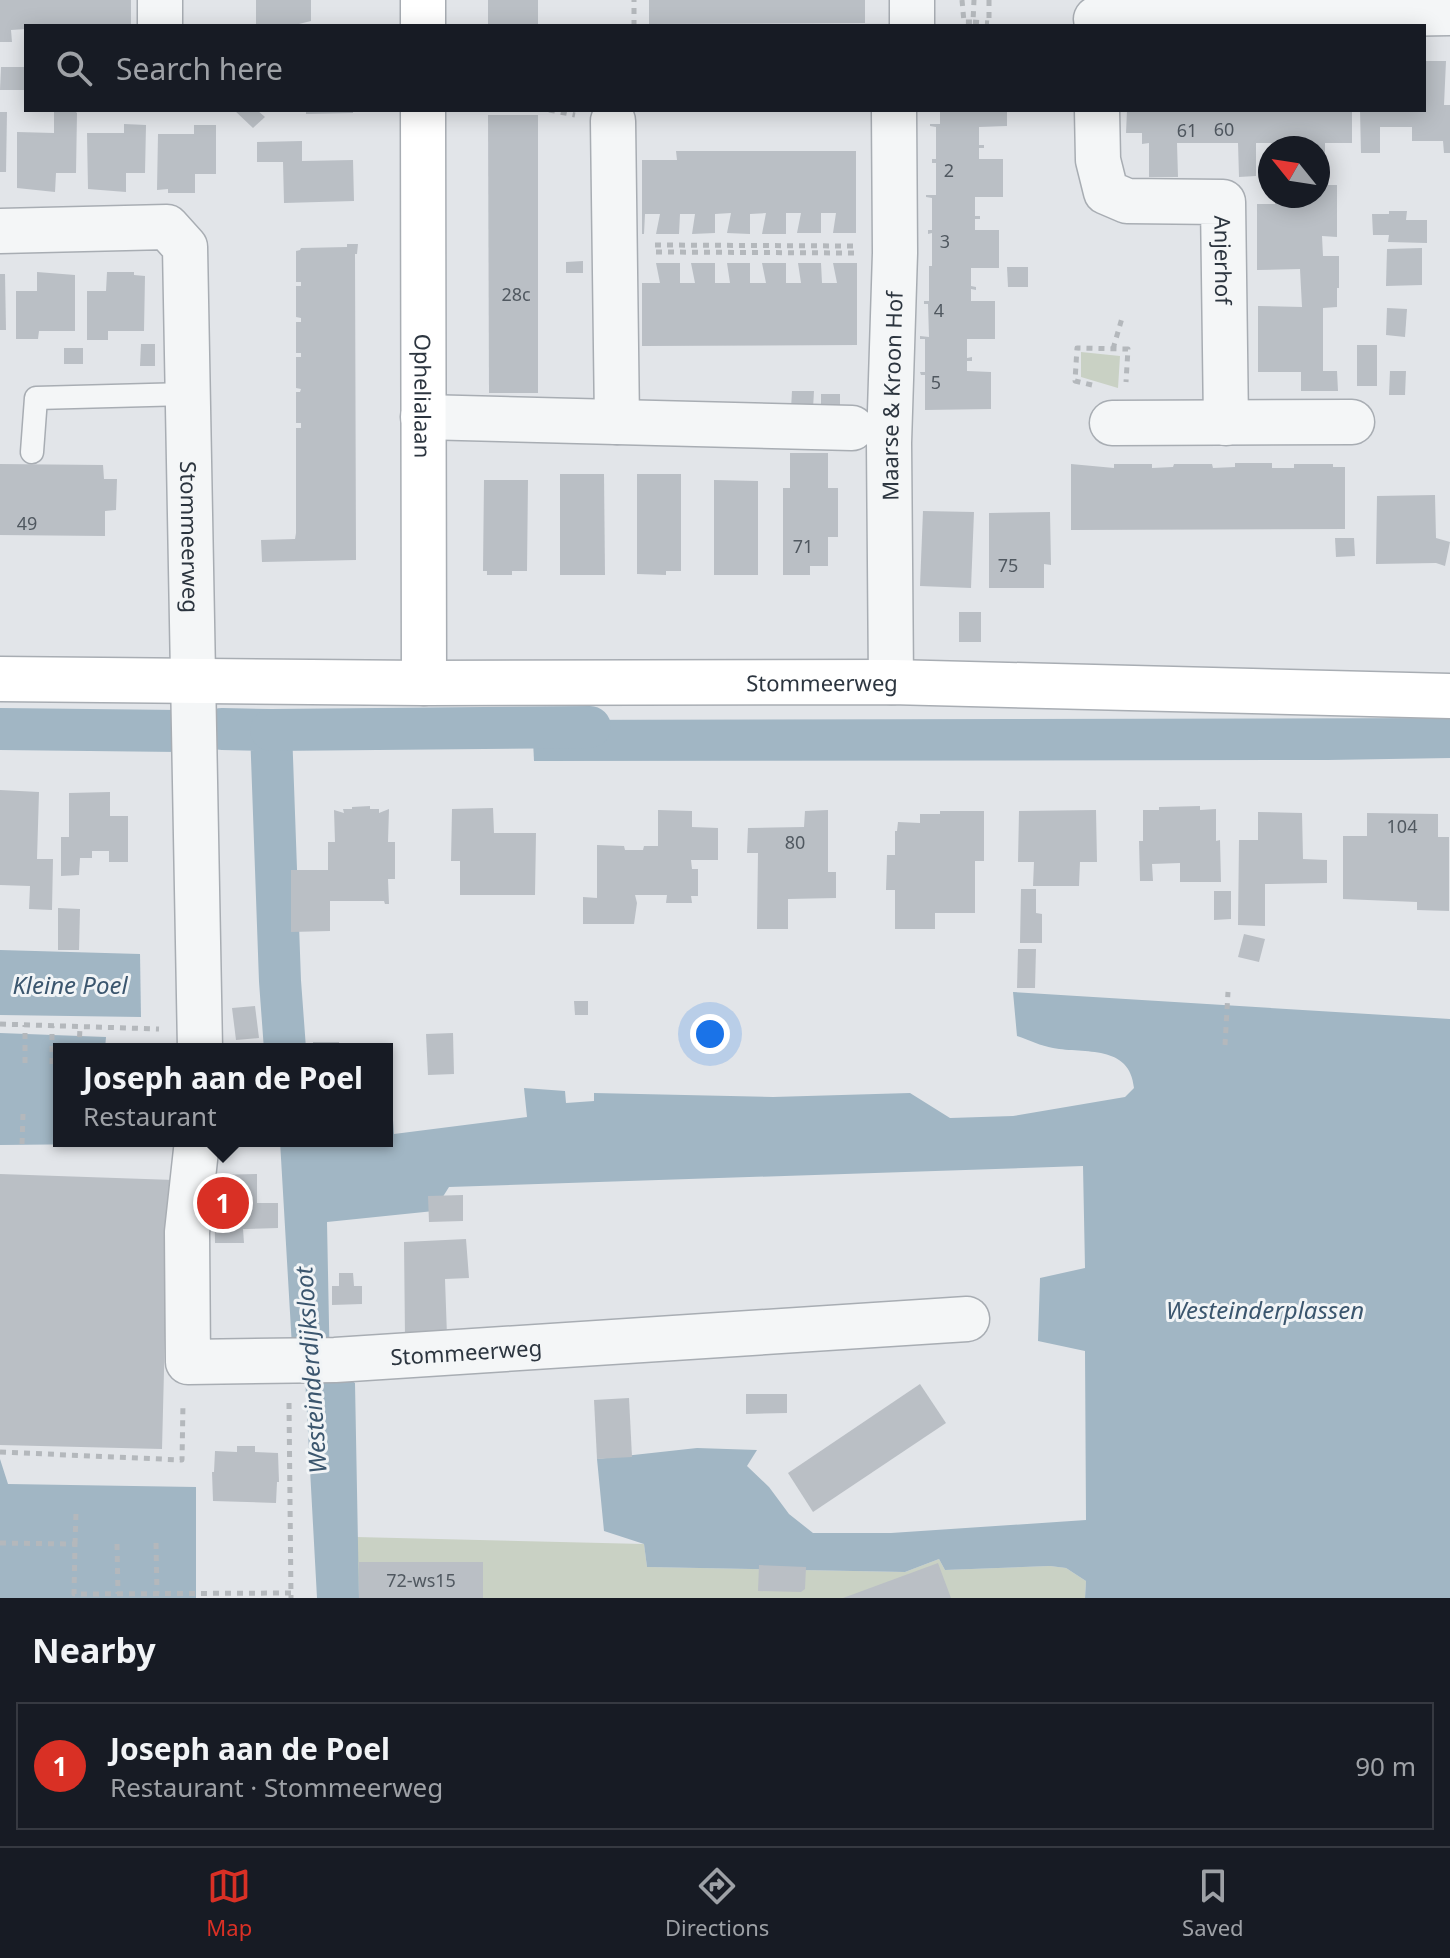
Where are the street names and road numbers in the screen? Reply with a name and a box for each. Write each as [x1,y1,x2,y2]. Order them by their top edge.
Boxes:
street label: Anjerhof [1208,215,1239,306]
street label: Maarse & Kroon Hof [874,289,909,501]
street label: Ophelialaan [408,334,439,458]
street label: Stommeerweg [174,461,207,613]
street label: Stommeerweg [746,667,898,697]
street label: Stommeerweg [390,1332,543,1371]

